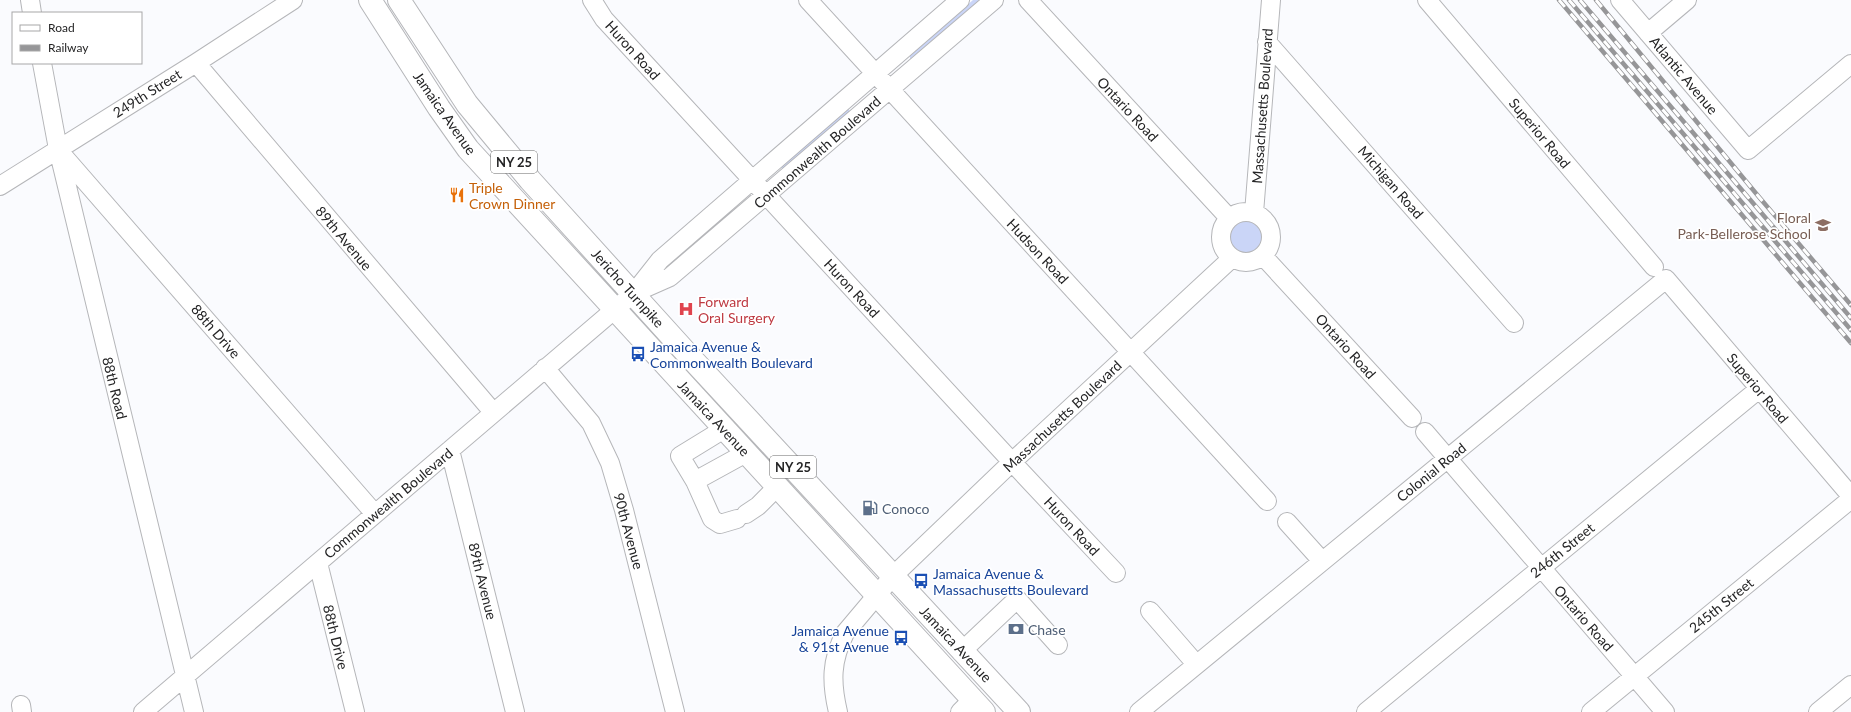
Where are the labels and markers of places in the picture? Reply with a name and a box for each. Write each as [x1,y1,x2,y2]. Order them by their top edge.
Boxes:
place label: Triple Crown Dinner [469,179,555,212]
restaurant icon: Triple Crown Dinner [448,186,466,204]
place label: Floral Park-Bellerose School [1677,209,1811,242]
school or university icon: Floral Park-Bellerose School [1814,216,1832,234]
place label: Forward Oral Surgery [698,293,776,326]
hospital icon: Forward Oral Surgery [677,300,695,318]
place label: Jamaica Avenue & Commonwealth Boulevard [650,338,813,371]
bus stop icon: Jamaica Avenue & Commonwealth Boulevard [629,345,647,363]
fuel station icon: Conoco [861,499,879,517]
place label: Conoco [882,500,929,517]
place label: Jamaica Avenue & Massachusetts Boulevard [933,565,1089,598]
bus stop icon: Jamaica Avenue & Massachusetts Boulevard [912,572,930,590]
bank icon: Chase [1007,620,1025,638]
place label: Chase [1028,621,1066,638]
place label: Jamaica Avenue & 91st Avenue [791,622,889,655]
bus stop icon: Jamaica Avenue & 91st Avenue [892,629,910,647]

